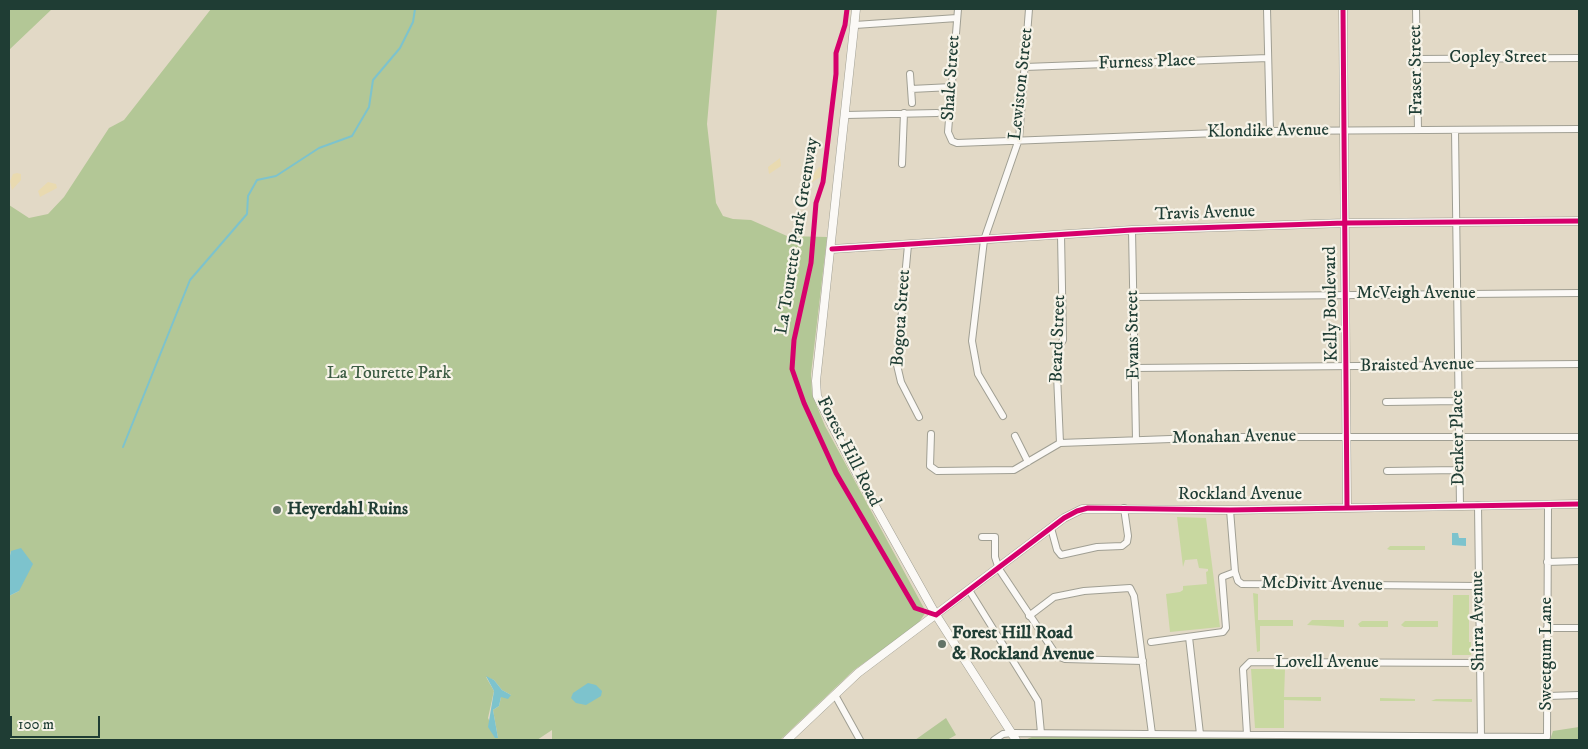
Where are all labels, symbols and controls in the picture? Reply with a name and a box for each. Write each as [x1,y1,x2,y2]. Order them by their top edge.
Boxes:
street label: Fraser Street [1405,24,1429,116]
street label: Lewiston Street [1005,27,1039,141]
street label: Shale Street [938,34,966,122]
street label: Copley Street [1449,47,1547,69]
street label: Furness Place [1098,51,1196,75]
street label: Klondike Avenue [1207,120,1329,144]
street label: La Tourette Park Greenway [772,136,824,336]
street label: Travis Avenue [1154,201,1256,227]
street label: Kelly Boulevard [1320,246,1344,362]
street label: Bogota Street [888,269,916,367]
street label: McVeigh Avenue [1356,283,1476,305]
street label: Evans Street [1122,290,1146,380]
street label: Beard Street [1047,294,1071,384]
street label: Braisted Avenue [1360,354,1474,378]
park label: La Tourette Park [327,363,451,385]
street label: Denker Place [1447,390,1471,486]
street label: Forest Hill Road [811,393,885,511]
street label: Monahan Avenue [1172,426,1296,450]
street label: Rockland Avenue [1178,484,1302,506]
place label: Heyerdahl Ruins [287,499,408,521]
marker: Heyerdahl Ruins [271,504,283,516]
street label: Shirra Avenue [1467,571,1491,671]
street label: McDivitt Avenue [1261,573,1383,597]
street label: Sweetgum Lane [1536,597,1558,711]
place label: Forest Hill Road & Rockland Avenue [952,623,1094,666]
marker: Forest Hill Road & Rockland Avenue [936,638,948,650]
street label: Lovell Avenue [1275,652,1379,674]
scale bar [12,706,102,738]
text: 100 m [18,715,54,734]

